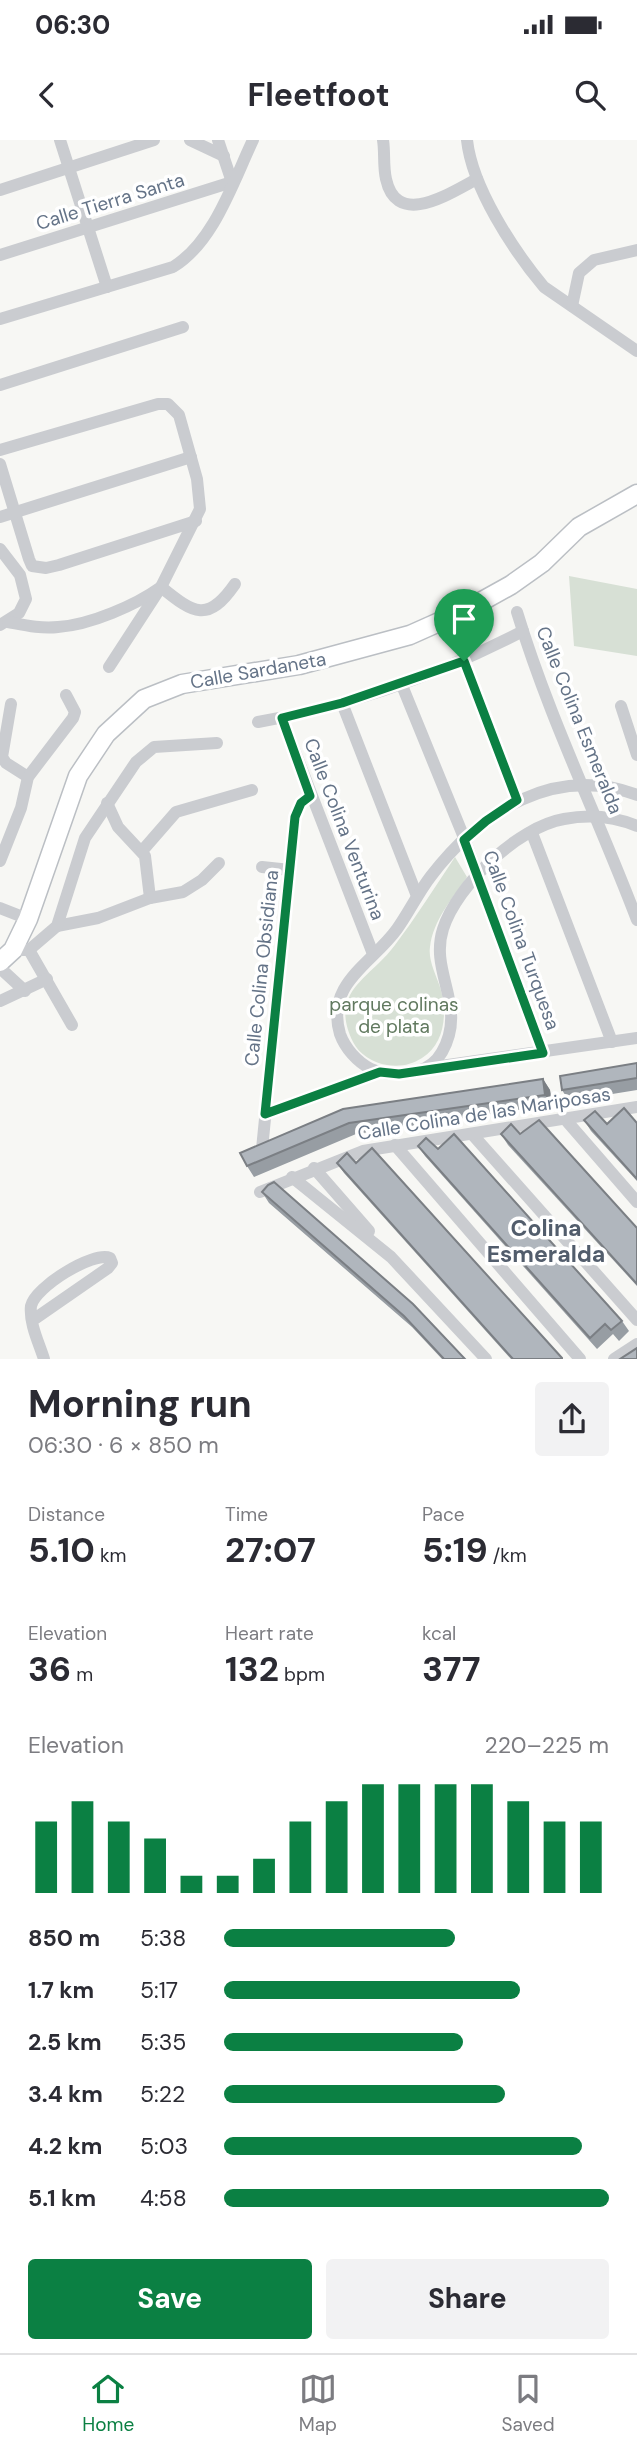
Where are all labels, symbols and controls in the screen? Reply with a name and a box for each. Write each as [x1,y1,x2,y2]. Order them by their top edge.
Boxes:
text: 06:30 [35,8,110,42]
text: Fleetfoot [248,74,389,116]
icon: back [28,76,66,114]
icon: search [571,76,609,114]
street label: Calle Tierra Santa [33,167,187,236]
pin [434,589,494,661]
icon: arrive [445,600,483,638]
street label: Calle Colina Esmeralda [530,623,629,818]
street label: Calle Sardaneta [188,646,328,695]
street label: Calle Colina Venturina [298,735,391,924]
street label: Calle Colina Turquesa [477,847,566,1033]
street label: Calle Colina Obsidiana [239,869,284,1067]
park label: parque colinas de plata [329,992,459,1039]
street label: Calle Colina de las Mariposas [356,1081,612,1146]
district label: Colina Esmeralda [487,1213,605,1269]
text: Morning run [28,1379,252,1429]
button: share [535,1382,609,1456]
text: 06:30 · 6 × 850 m [28,1430,219,1460]
text: Distance [28,1502,105,1527]
text: Time [225,1502,268,1527]
text: Pace [422,1502,465,1527]
text: 5.10 [28,1527,95,1573]
text: 27:07 [225,1527,316,1573]
text: 5:19 [422,1527,488,1573]
text: km [95,1543,126,1568]
text: /km [488,1543,527,1568]
text: Elevation [28,1621,107,1646]
text: Heart rate [225,1621,314,1646]
text: kcal [422,1621,456,1646]
text: 36 [28,1646,71,1692]
text: 132 [225,1646,279,1692]
text: 377 [422,1646,480,1692]
text: m [71,1662,93,1687]
text: bpm [279,1662,325,1687]
text: Elevation [28,1730,124,1760]
text: 220–225 m [484,1730,609,1760]
text: 850 m [28,1923,100,1953]
text: 5:38 [140,1923,186,1953]
text: 1.7 km [28,1975,94,2005]
text: 5:17 [140,1975,178,2005]
text: 2.5 km [28,2027,102,2057]
text: 5:35 [140,2027,186,2057]
text: 3.4 km [28,2079,103,2109]
text: 5:22 [140,2079,185,2109]
text: 4.2 km [28,2131,102,2161]
text: 5:03 [140,2131,188,2161]
text: 5.1 km [28,2183,96,2213]
text: 4:58 [140,2183,187,2213]
button: Save [28,2259,312,2339]
button: Share [326,2259,609,2339]
tab: Home [82,2370,134,2437]
tab: Map [299,2370,337,2437]
tab: Saved [501,2370,555,2437]

